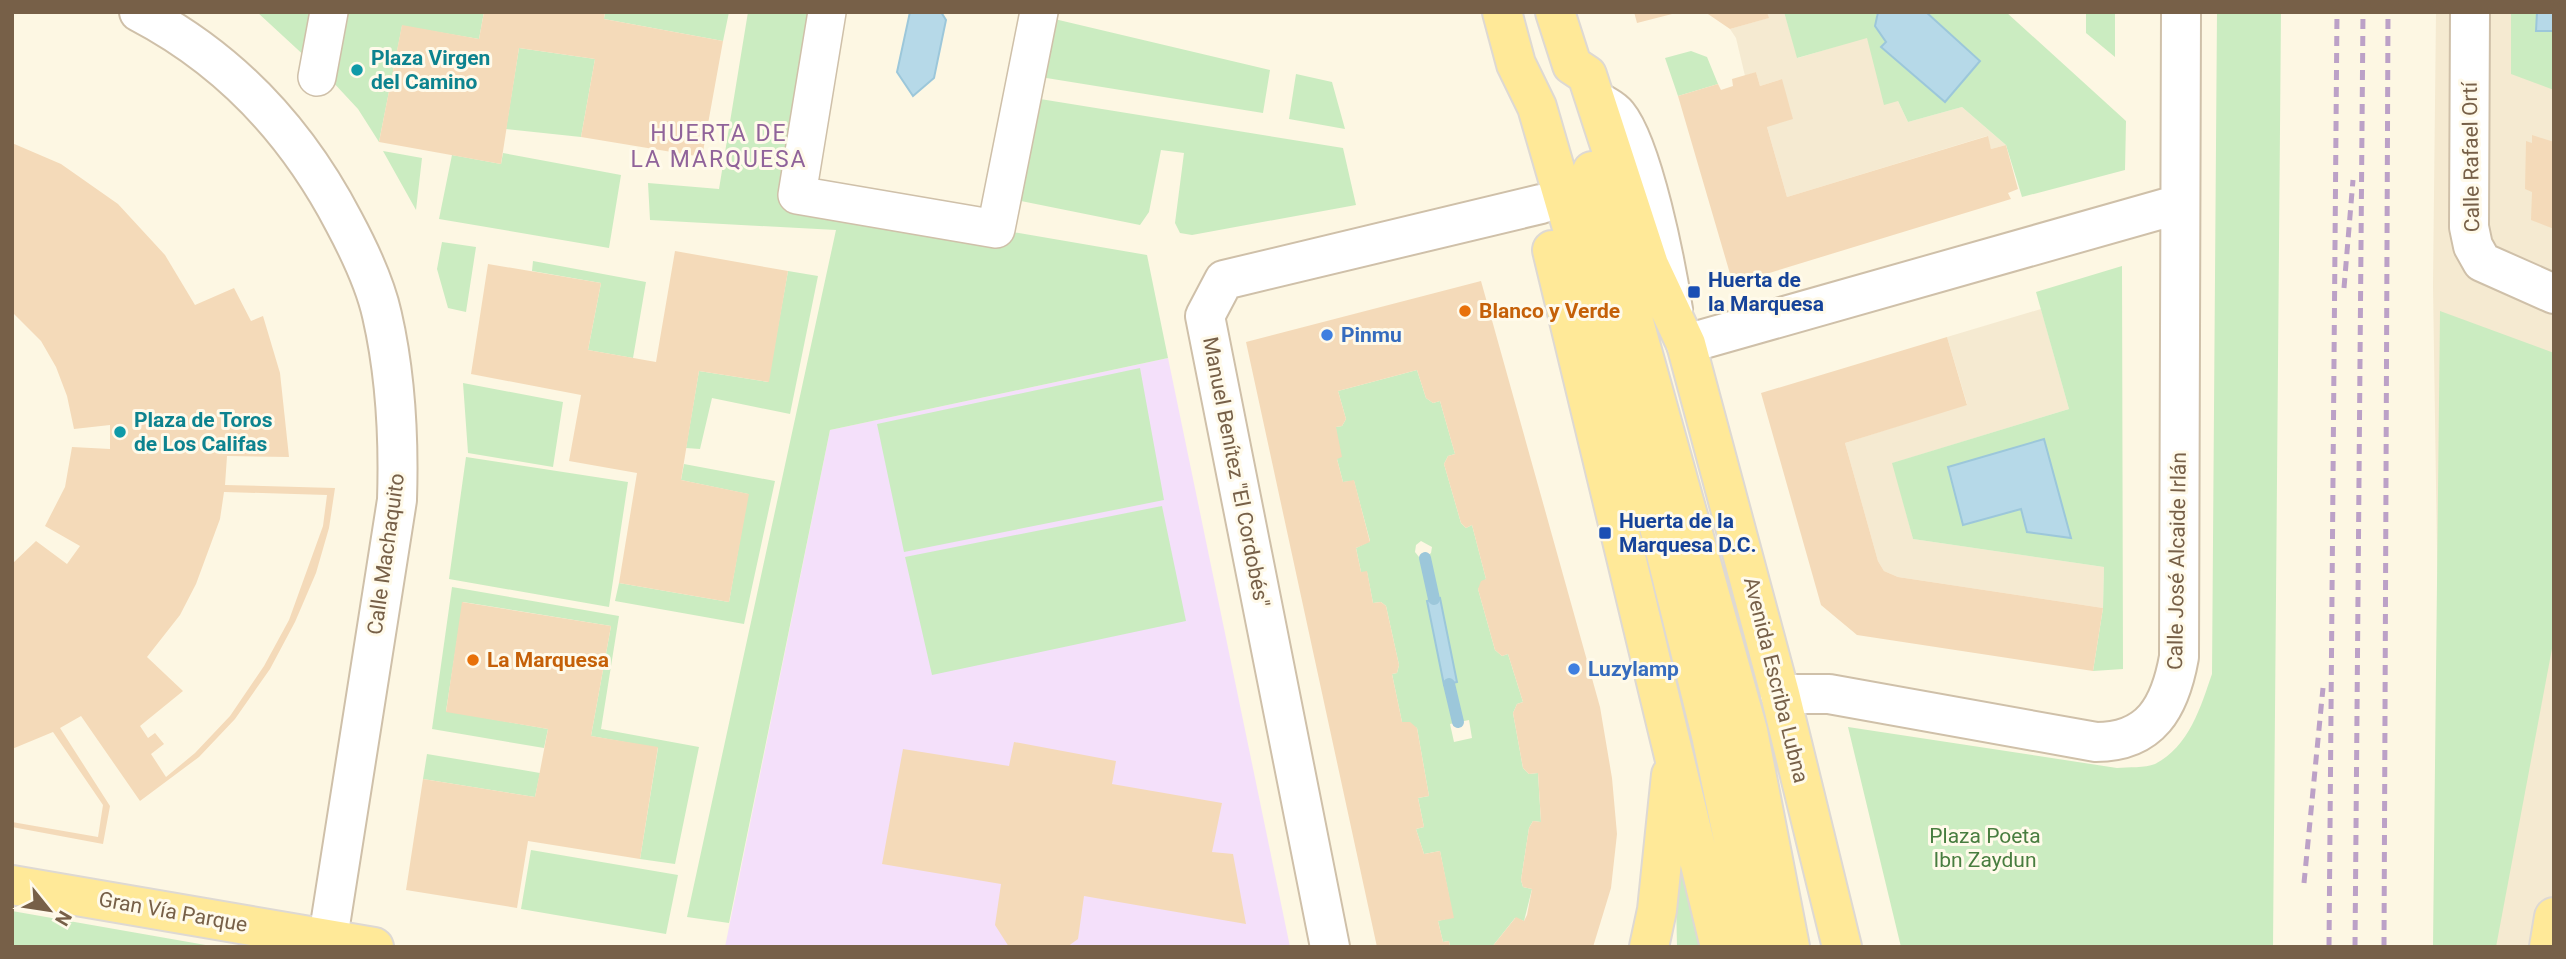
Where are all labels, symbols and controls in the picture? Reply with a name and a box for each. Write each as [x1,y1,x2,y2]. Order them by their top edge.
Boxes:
place label: Plaza Virgen del Camino [371,46,490,94]
marker: Plaza Virgen del Camino [349,62,365,78]
street label: Calle Rafael Ortí [2458,81,2484,232]
district label: HUERTA DE LA MARQUESA [630,120,808,173]
place label: Huerta de la Marquesa [1708,268,1824,316]
marker: Huerta de la Marquesa [1686,284,1702,300]
place label: Blanco y Verde [1479,299,1620,323]
marker: Blanco y Verde [1457,303,1473,319]
place label: Pinmu [1341,323,1402,347]
marker: Pinmu [1319,327,1335,343]
street label: Manuel Benítez "El Cordobés" [1198,335,1274,609]
place label: Plaza de Toros de Los Califas [134,408,273,456]
marker: Plaza de Toros de Los Califas [112,424,128,440]
street label: Calle José Alcaide Irlán [2163,452,2191,670]
street label: Calle Machaquito [363,472,409,636]
place label: Huerta de la Marquesa D.C. [1619,509,1757,557]
marker: Huerta de la Marquesa D.C. [1597,525,1613,541]
street label: Avenida Escriba Lubna [1739,575,1813,785]
place label: La Marquesa [487,648,609,672]
marker: La Marquesa [465,652,481,668]
place label: Luzylamp [1588,657,1679,681]
marker: Luzylamp [1566,661,1582,677]
park label: Plaza Poeta Ibn Zaydun [1929,824,2041,872]
north arrow [14,875,84,945]
street label: Gran Vía Parque [97,887,249,937]
text: N [50,907,77,930]

